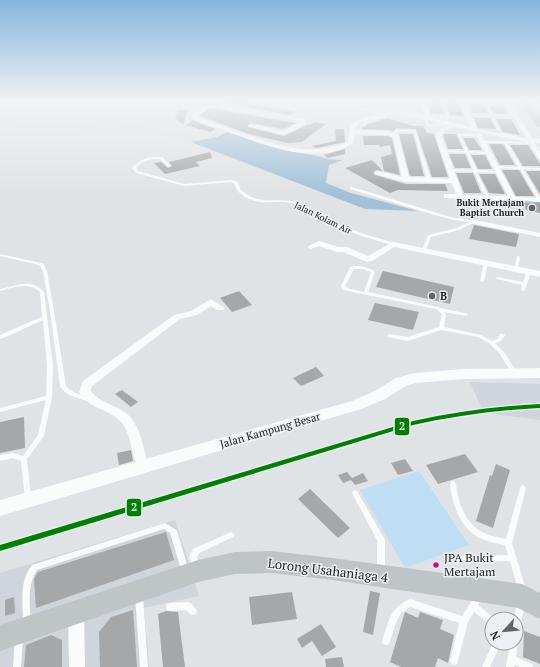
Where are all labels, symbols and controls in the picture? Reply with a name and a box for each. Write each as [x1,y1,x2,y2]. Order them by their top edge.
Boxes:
place label: Bukit Mertajam Baptist Church [456,197,525,219]
street label: Jalan Kolam Air [292,199,354,237]
marker: Bukit Mertajam Baptist Church [527,203,537,213]
place label: B [440,289,447,303]
marker: B [427,291,437,301]
street label: Jalan Kampung Besar [218,409,323,451]
line badge: 2 [394,417,410,436]
text: 2 [399,419,405,433]
line badge: 2 [126,498,142,517]
text: 2 [131,500,137,514]
place label: JPA Bukit Mertajam [444,550,496,579]
street label: Lorong Usahaniaga 4 [267,554,389,586]
marker: JPA Bukit Mertajam [431,560,441,570]
north arrow [484,611,524,651]
text: N [487,628,503,642]

